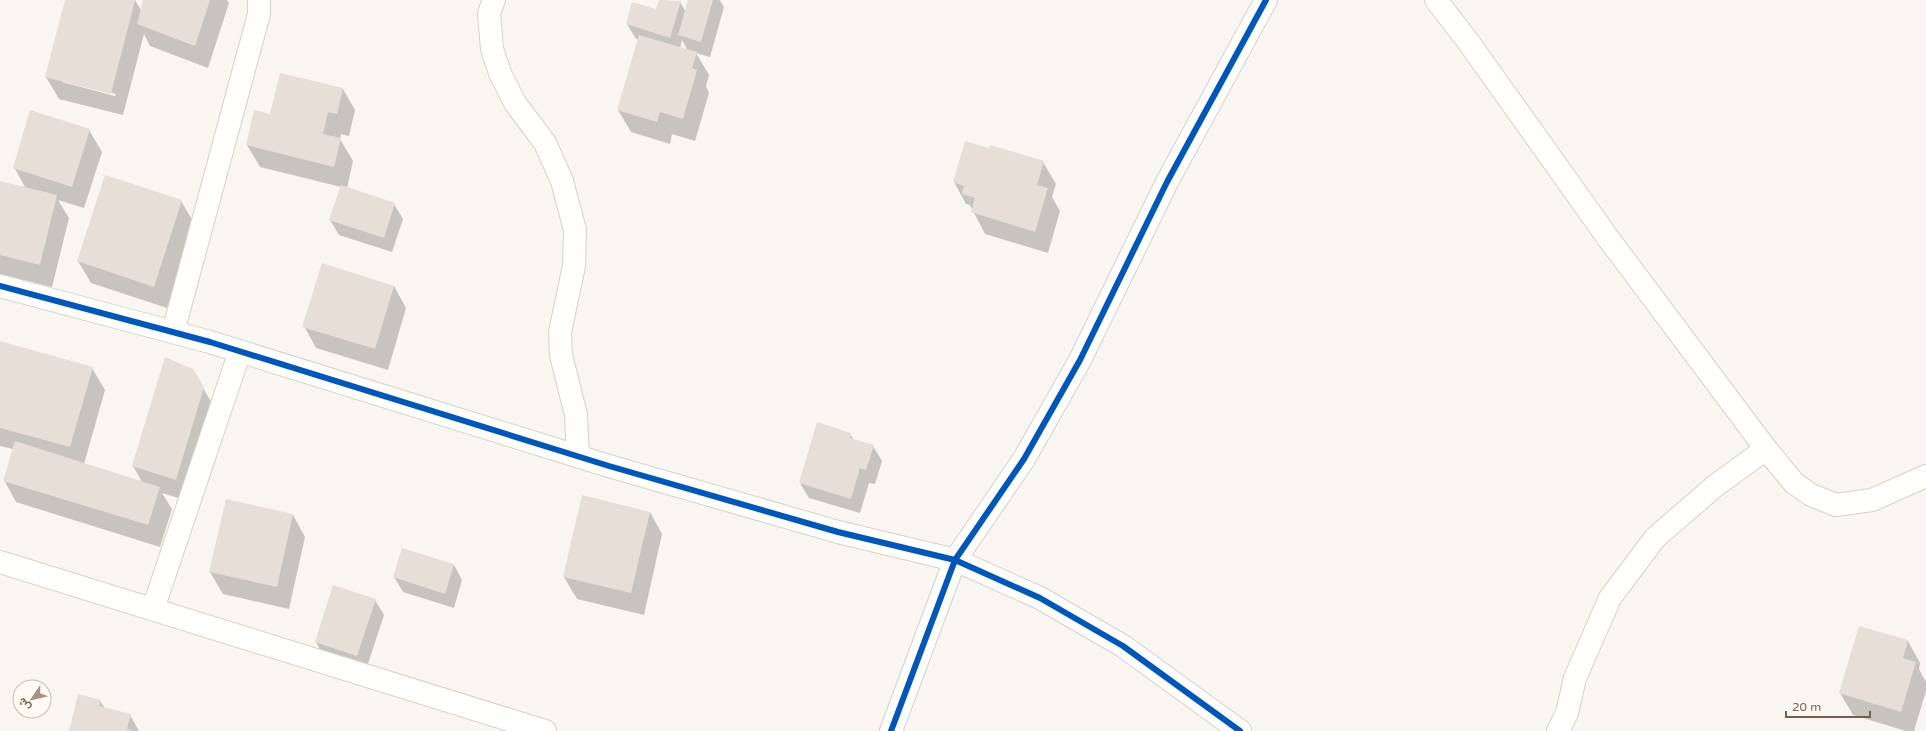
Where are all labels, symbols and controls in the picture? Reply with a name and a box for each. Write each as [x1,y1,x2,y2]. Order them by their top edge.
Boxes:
north arrow [12,679,52,719]
scale bar [1786,693,1870,719]
text: ش [15,695,33,714]
text: 20 m [1792,700,1821,714]

